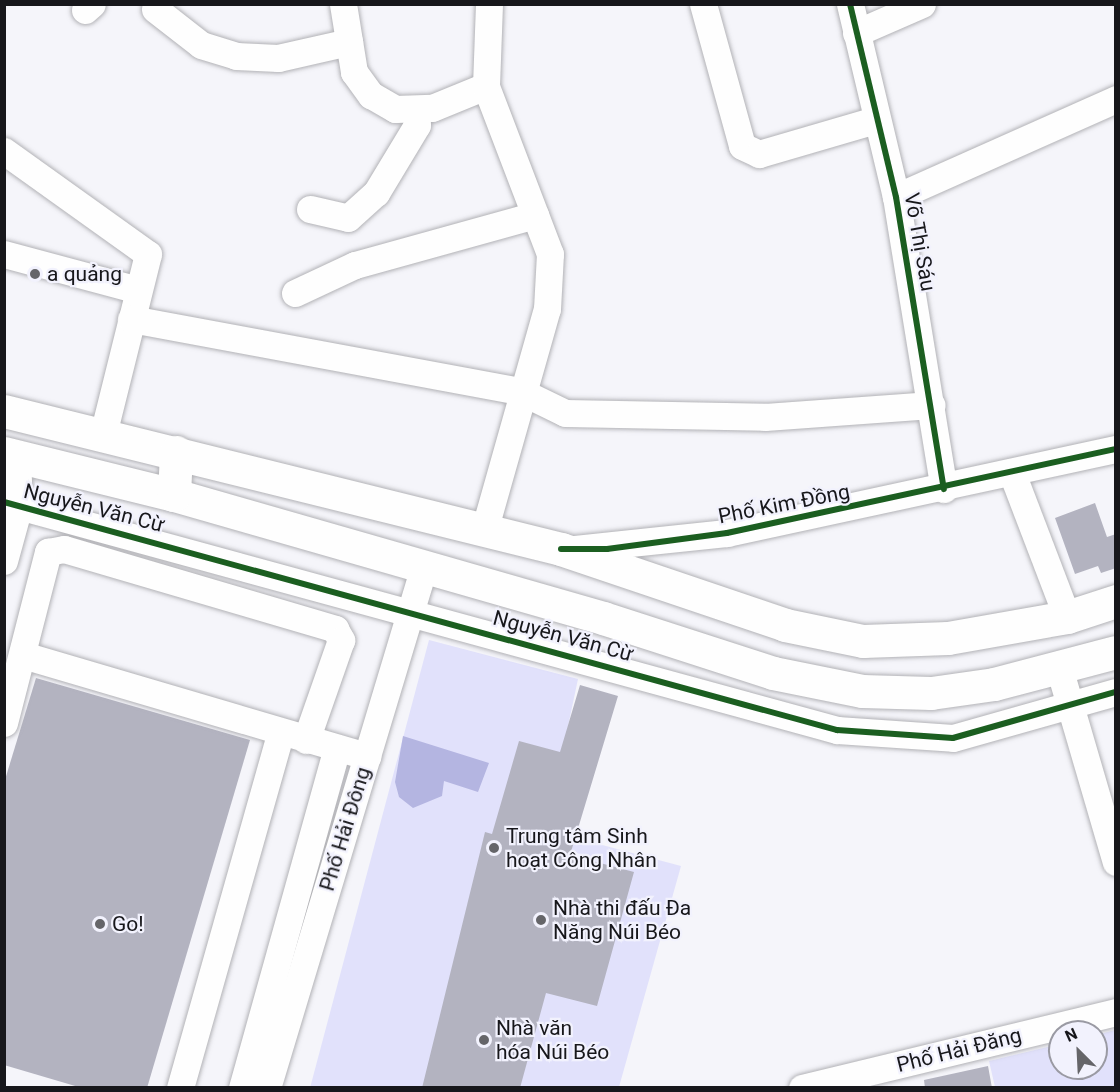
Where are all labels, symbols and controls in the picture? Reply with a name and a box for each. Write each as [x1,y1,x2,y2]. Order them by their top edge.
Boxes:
street label: Võ Thị Sáu [899,191,941,293]
place label: a quảng [47,261,122,287]
marker: a quảng [28,267,42,281]
street label: Nguyễn Văn Cừ [21,478,167,538]
street label: Phố Kim Đồng [716,479,852,529]
street label: Nguyễn Văn Cừ [490,605,636,667]
street label: Phố Hải Đông [314,764,376,894]
place label: Trung tâm Sinh hoạt Công Nhân [506,823,657,873]
marker: Trung tâm Sinh hoạt Công Nhân [487,841,501,855]
place label: Nhà thi đấu Đa Năng Núi Béo [553,895,691,945]
place label: Go! [112,911,144,937]
marker: Nhà thi đấu Đa Năng Núi Béo [534,913,548,927]
marker: Go! [93,917,107,931]
place label: Nhà văn hóa Núi Béo [496,1015,609,1065]
north arrow [1048,1020,1108,1080]
street label: Phố Hải Đăng [894,1022,1024,1078]
text: N [1062,1024,1080,1046]
marker: Nhà văn hóa Núi Béo [477,1033,491,1047]

